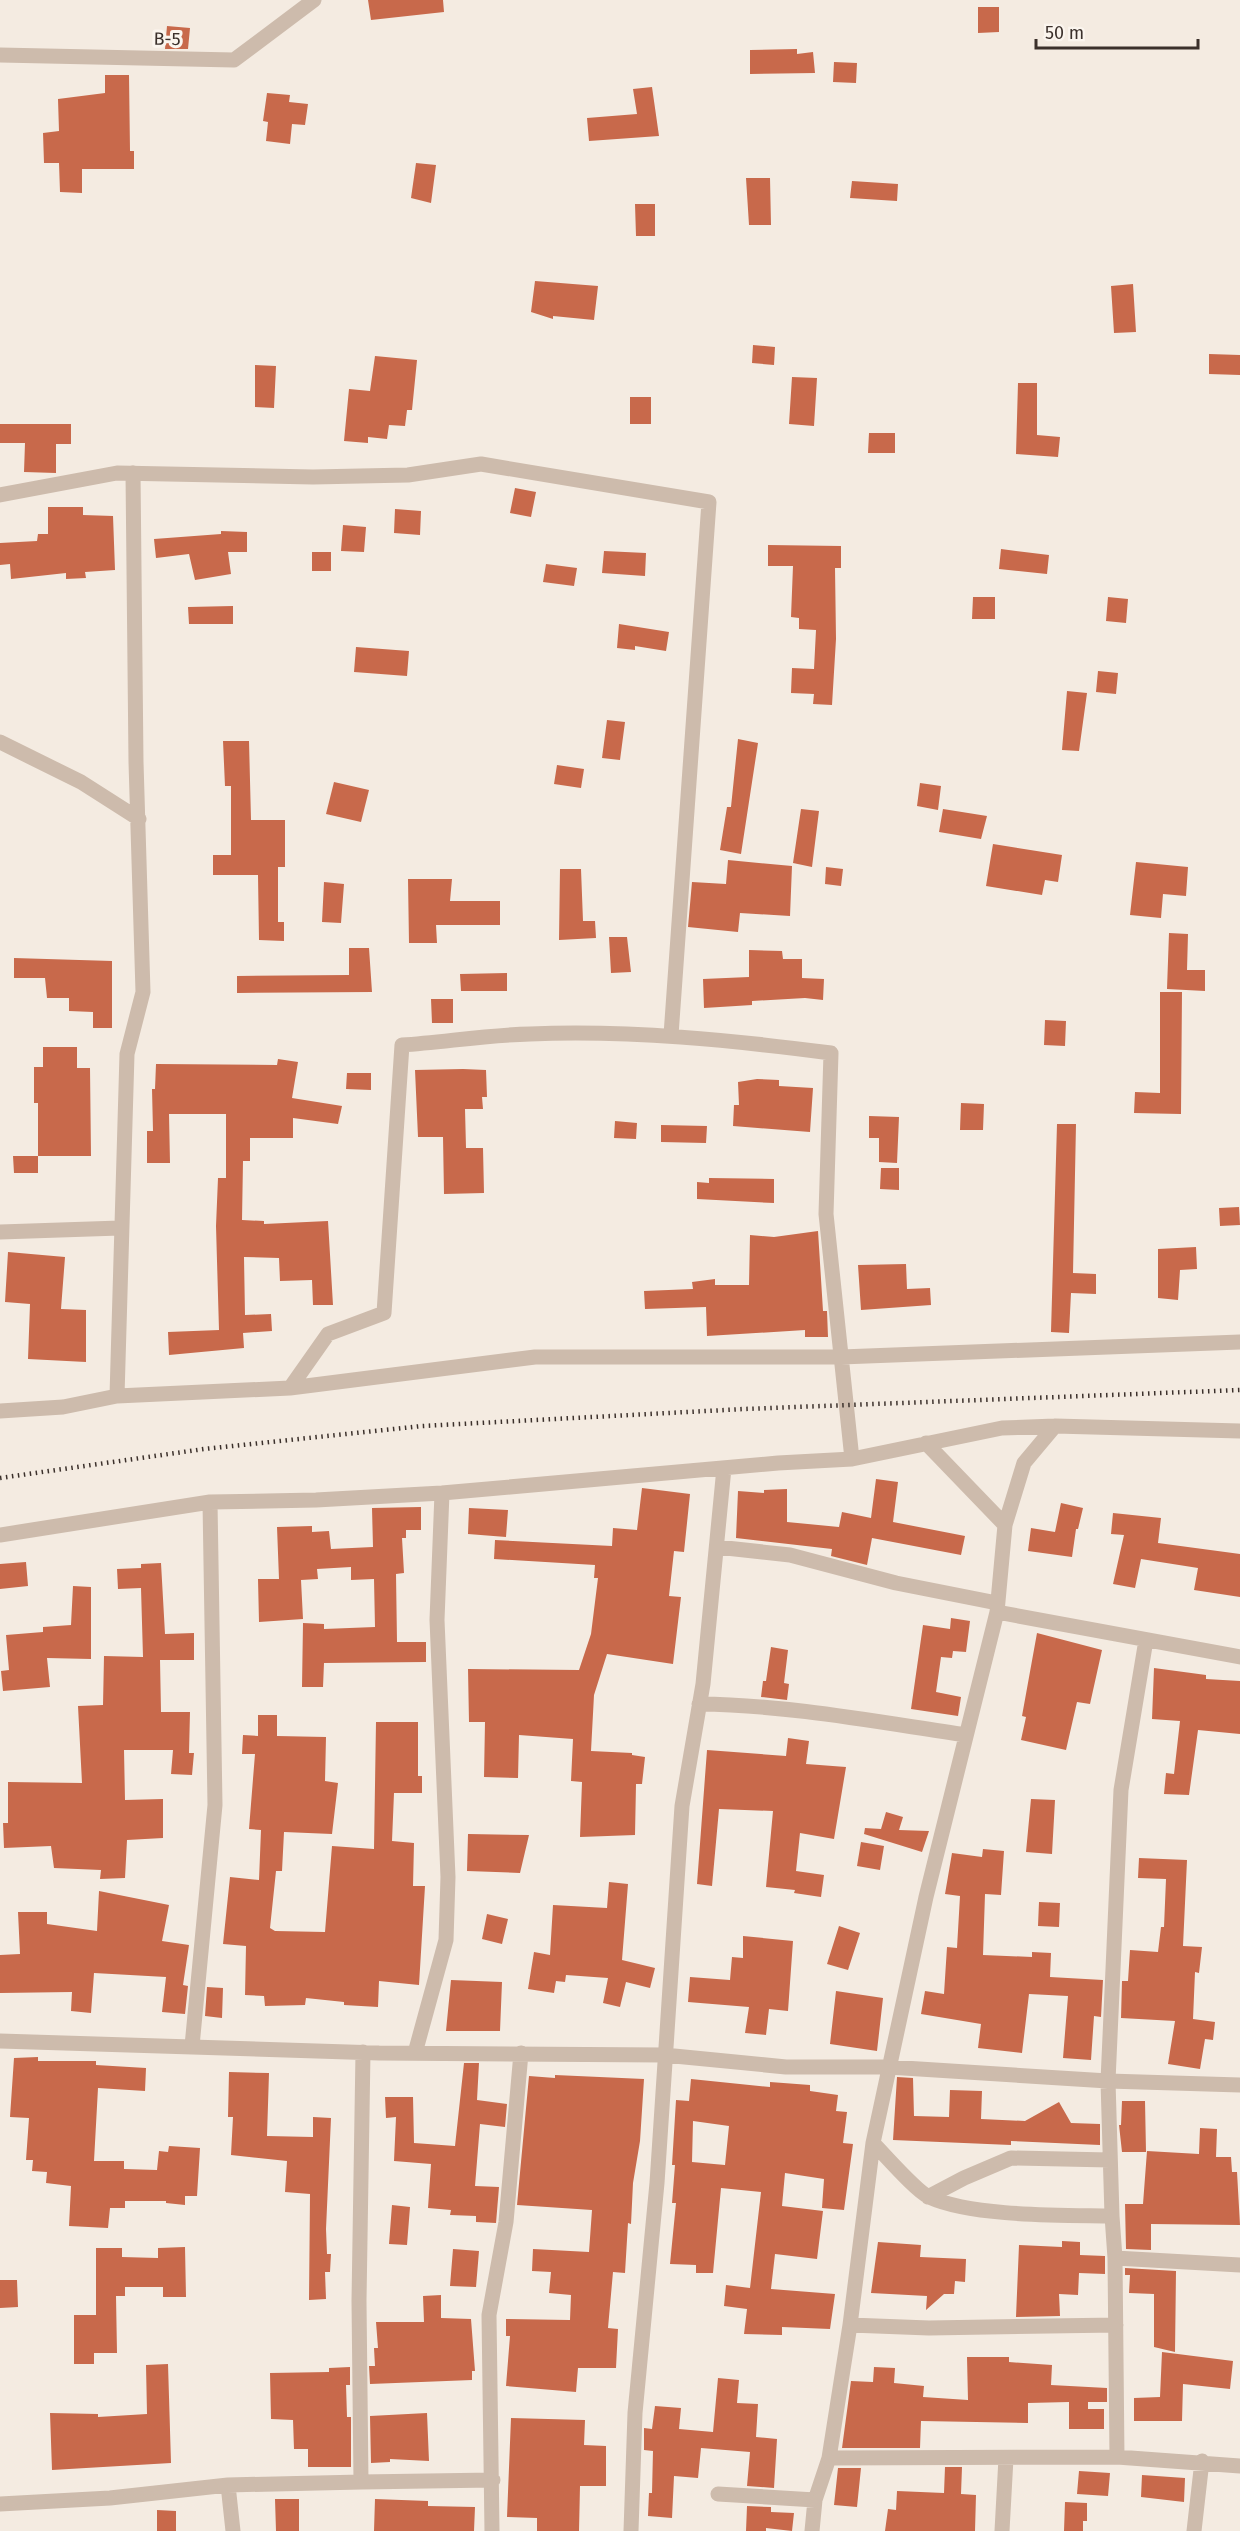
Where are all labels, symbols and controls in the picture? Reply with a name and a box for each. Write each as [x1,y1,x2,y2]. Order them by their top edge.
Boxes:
scale bar [1036,12,1198,50]
text: 50 m [1045,22,1084,44]
street label: B-5 [153,28,181,50]

